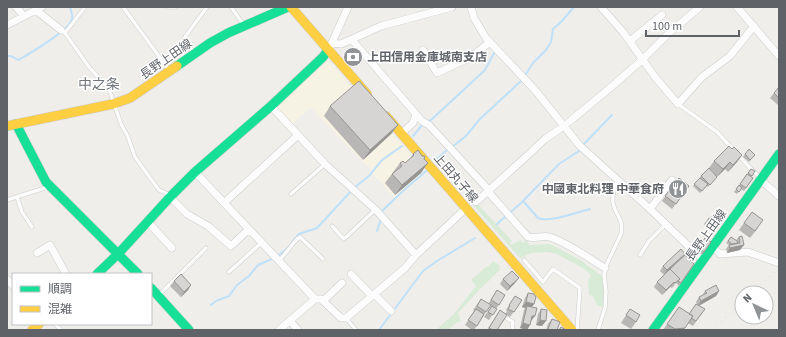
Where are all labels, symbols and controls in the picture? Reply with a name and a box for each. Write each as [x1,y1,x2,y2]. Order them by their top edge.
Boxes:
scale bar [646,12,739,38]
text: 100 m [652,18,682,35]
street label: 長野上田線 [137,35,196,84]
bank icon: 上田信用金庫城南支店 [342,46,364,68]
place label: 上田信用金庫城南支店 [367,49,487,66]
district label: 中之条 [78,75,120,95]
street label: 上田丸子線 [430,150,482,207]
restaurant icon: 中國東北料理 中華食府 [667,178,689,200]
place label: 中國東北料理 中華食府 [542,181,664,198]
street label: 長野上田線 [682,206,731,265]
legend [12,273,152,325]
text: 順調 [48,281,72,298]
north arrow [734,285,774,325]
text: N [740,290,755,306]
text: 混雑 [48,301,72,318]

